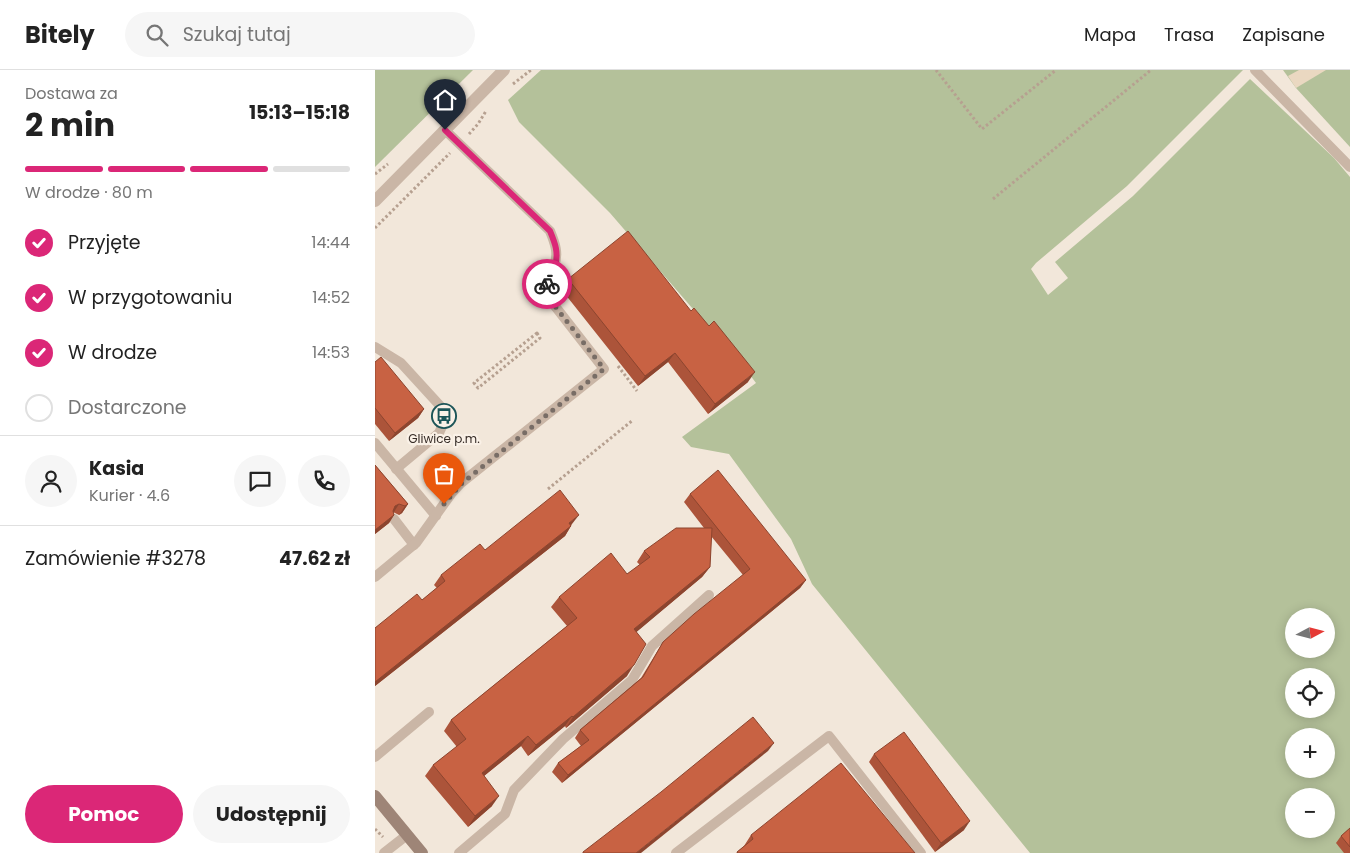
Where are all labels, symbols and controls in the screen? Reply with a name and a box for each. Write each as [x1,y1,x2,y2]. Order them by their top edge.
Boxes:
search box [125,12,475,57]
text: Bitely [25,18,95,51]
icon: search [143,21,171,49]
text: Szukaj tutaj [183,21,291,48]
text: Mapa [1084,22,1136,47]
text: Trasa [1164,22,1214,47]
text: Zapisane [1242,22,1325,47]
pin [424,79,466,130]
text: Dostawa za [25,82,118,105]
icon: home [431,86,459,114]
text: 15:13–15:18 [249,99,350,126]
text: 2 min [25,102,115,147]
text: W drodze · 80 m [25,181,153,204]
icon: check [25,229,53,257]
text: Przyjęte [68,229,141,256]
text: 14:44 [311,231,350,254]
courier [522,259,572,309]
icon: bike [533,270,561,298]
icon: check [25,284,53,312]
text: W przygotowaniu [68,284,232,311]
text: 14:52 [312,286,350,309]
icon: check [25,339,53,367]
text: W drodze [68,339,157,366]
text: 14:53 [312,341,350,364]
text: Dostarczone [68,394,187,421]
bus stop icon: Gliwice p.m. [431,403,457,429]
place label: Gliwice p.m. [408,430,480,447]
pin [423,453,465,504]
button: person [25,455,77,507]
text: Kasia [89,455,144,482]
button: chat [234,455,286,507]
button: phone [298,455,350,507]
icon: bag [430,460,458,488]
text: Kurier · 4.6 [89,484,170,507]
text: Zamówienie #3278 [25,545,206,572]
text: 47.62 zł [279,545,350,572]
north arrow [1285,608,1335,658]
map controls [1285,608,1335,838]
button: locate [1285,668,1335,718]
button: + [1285,728,1335,778]
button: Pomoc [25,785,183,843]
button: Udostępnij [193,785,350,843]
button: − [1285,788,1335,838]

